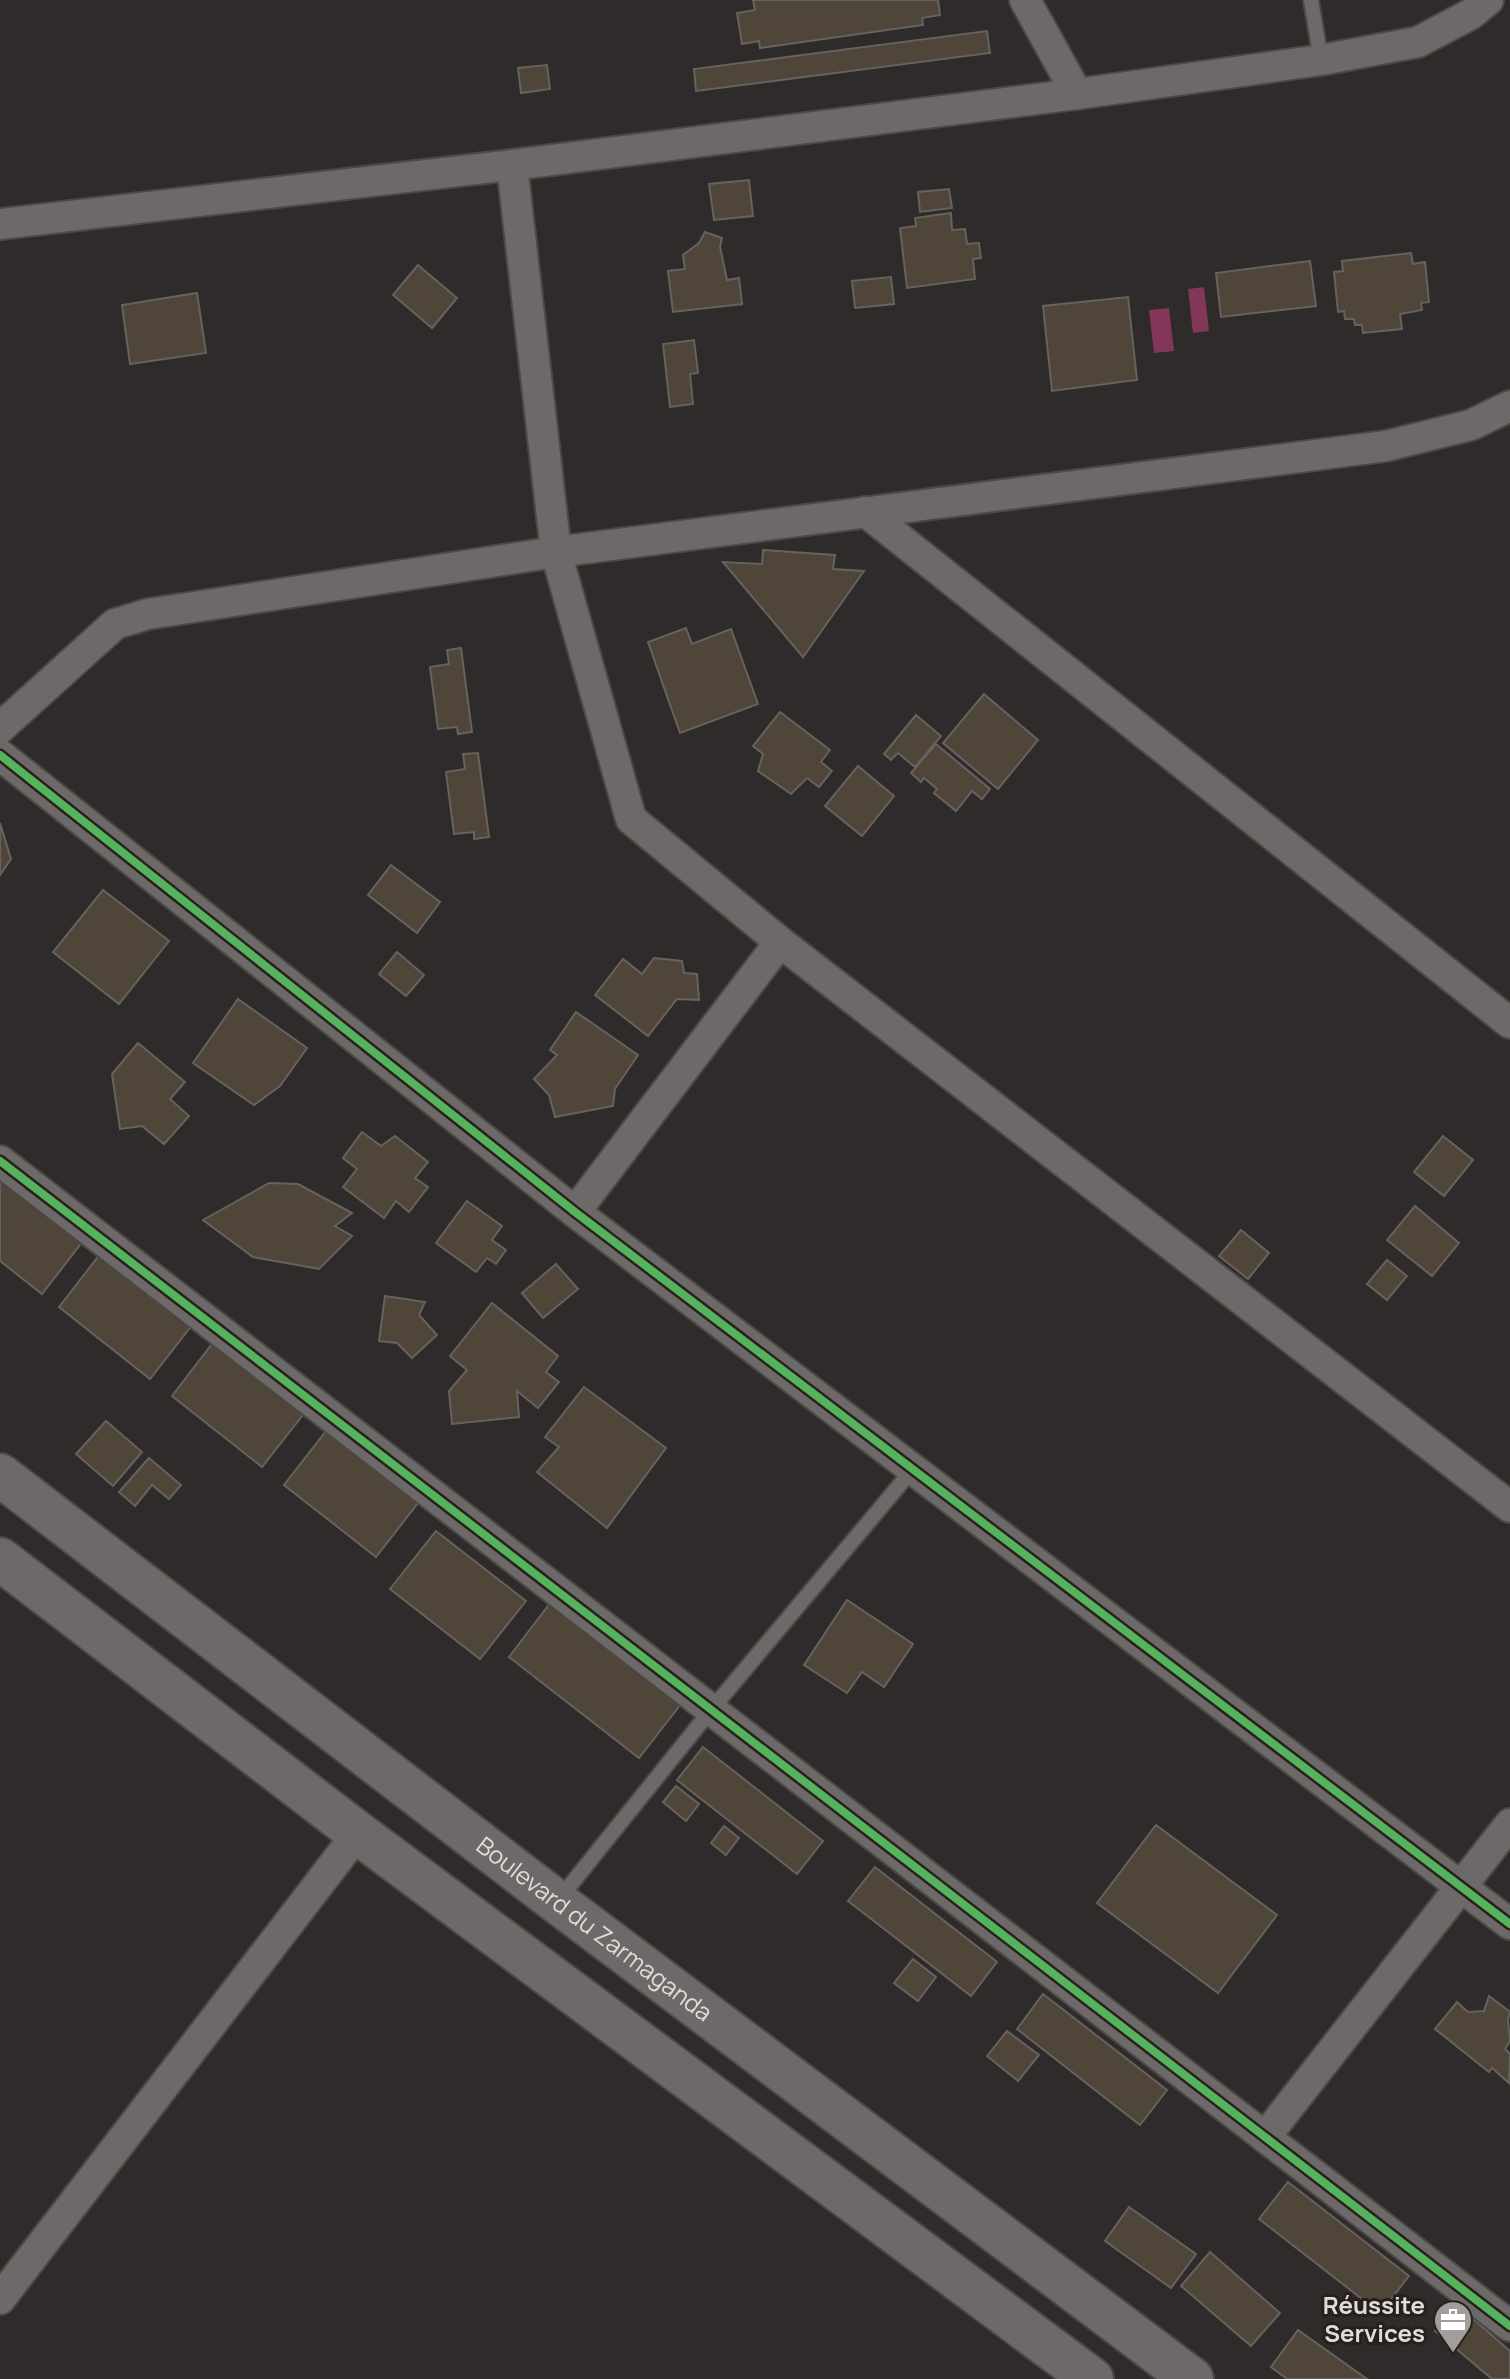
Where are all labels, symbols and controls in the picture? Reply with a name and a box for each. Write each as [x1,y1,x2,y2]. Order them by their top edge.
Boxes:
street label: Boulevard du Zarmaganda [470,1828,720,2028]
place label: Réussite Services [1323,2288,1425,2349]
office icon: Réussite Services [1432,2299,1474,2354]

